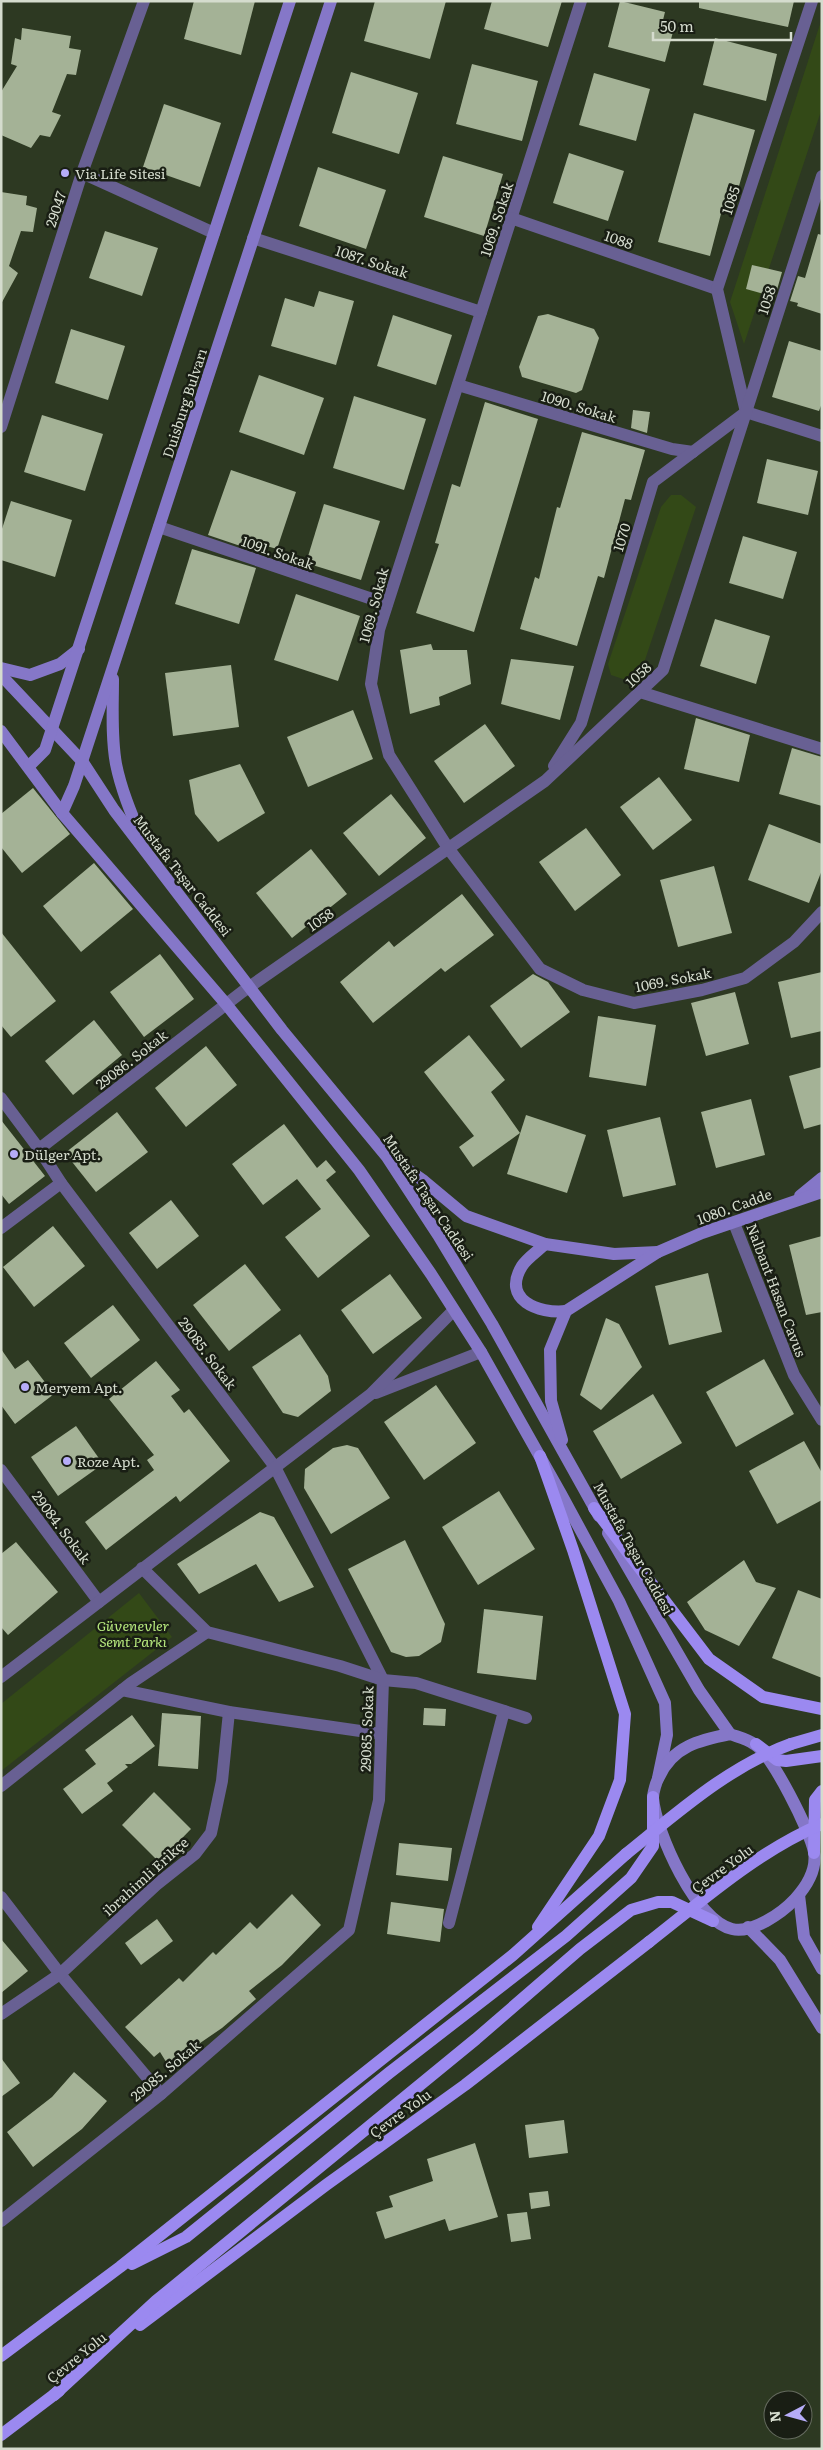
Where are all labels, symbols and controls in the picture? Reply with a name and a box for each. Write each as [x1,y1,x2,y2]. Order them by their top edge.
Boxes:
scale bar [653,10,790,42]
text: 50 m [660,14,694,37]
place label: Via Life Sitesi [75,163,166,183]
marker: Via Life Sitesi [59,167,71,179]
street label: 1069. Sokak [475,179,518,259]
street label: 1085 [716,183,744,217]
street label: 29047 [40,188,70,230]
street label: 1088 [602,225,636,253]
street label: 1087. Sokak [333,240,411,282]
street label: 1058 [752,283,780,317]
street label: Duisburg Bulvarı [157,345,211,460]
street label: 1090. Sokak [539,385,619,427]
street label: 1070 [607,520,635,554]
street label: 1091. Sokak [239,530,317,574]
street label: 1069. Sokak [353,565,393,645]
street label: 1058 [621,657,655,691]
street label: Mustafa Taşar Caddesi [129,810,237,940]
street label: 1058 [303,902,338,935]
street label: 1069. Sokak [633,962,713,996]
street label: 29086. Sokak [91,1024,171,1093]
street label: Mustafa Taşar Caddesi [379,1130,479,1265]
place label: Dülger Apt. [24,1144,101,1164]
marker: Dülger Apt. [8,1148,20,1160]
street label: 1080. Cadde [694,1183,774,1229]
street label: Nalbant Hasan Cavus [742,1220,812,1360]
street label: 29085. Sokak [174,1313,242,1394]
place label: Meryem Apt. [35,1377,123,1397]
marker: Meryem Apt. [19,1381,31,1393]
place label: Roze Apt. [77,1451,141,1471]
marker: Roze Apt. [61,1455,73,1467]
street label: Mustafa Taşar Caddesi [589,1478,679,1618]
street label: 29084. Sokak [28,1486,96,1568]
park label: Güvenevler Semt Parkı [97,1615,170,1651]
street label: 29085. Sokak [355,1685,378,1772]
street label: ibrahimli Erikçe [98,1832,192,1920]
street label: Çevre Yolu [687,1839,757,1897]
street label: 29085. Sokak [126,2034,205,2105]
street label: Çevre Yolu [365,2084,435,2142]
street label: Çevre Yolu [42,2327,110,2387]
north arrow [763,2390,813,2440]
text: N [763,2409,785,2423]

